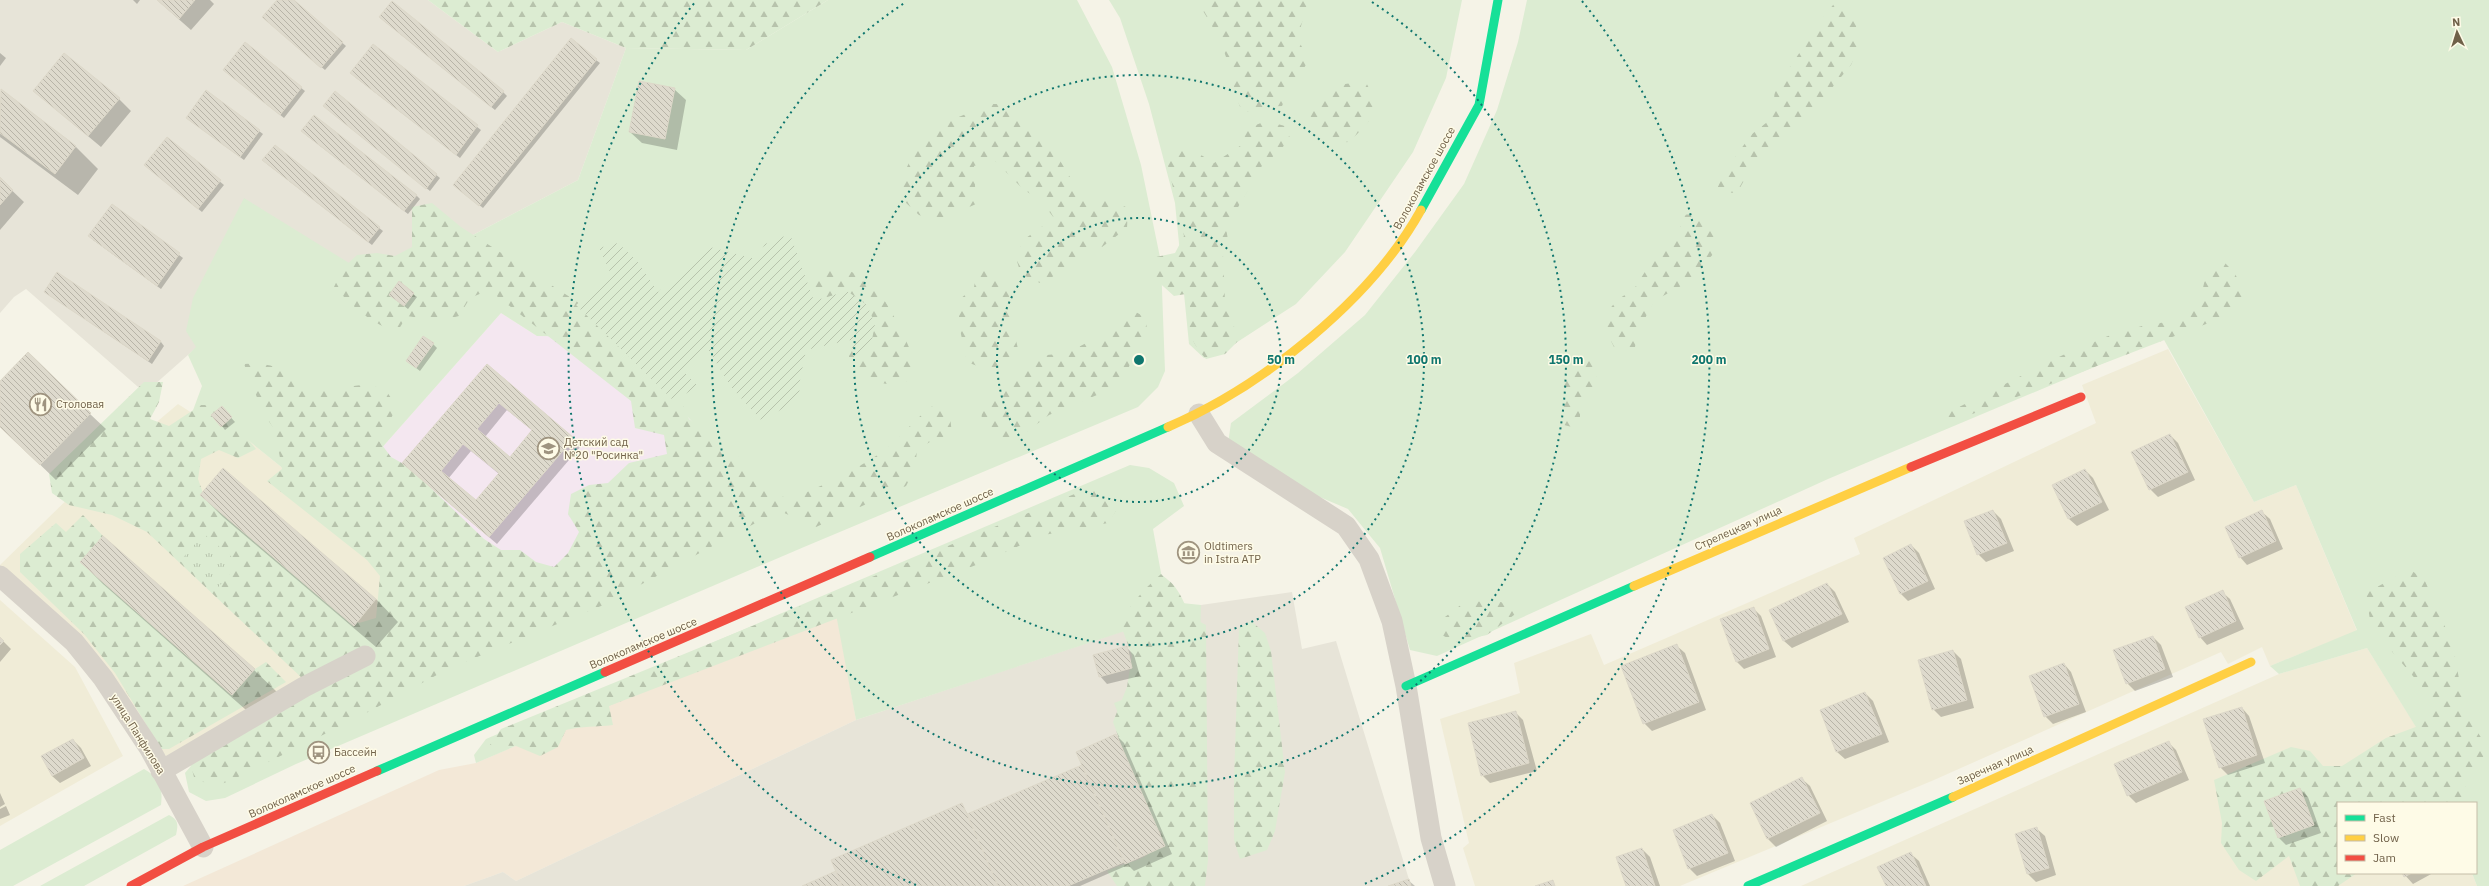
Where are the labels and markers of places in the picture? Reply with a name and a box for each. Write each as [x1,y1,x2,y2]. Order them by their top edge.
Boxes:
centre of rings [1132,353,1146,367]
restaurant icon: Столовая [28,391,54,417]
place label: Столовая [56,397,104,411]
school or university icon: Детский сад №20 "Росинка" [535,435,561,461]
place label: Детский сад №20 "Росинка" [564,435,643,462]
museum icon: Oldtimers in Istra ATP [1176,539,1202,565]
place label: Oldtimers in Istra ATP [1204,539,1261,566]
bus stop icon: Бассейн [305,739,331,765]
place label: Бассейн [334,745,377,759]

